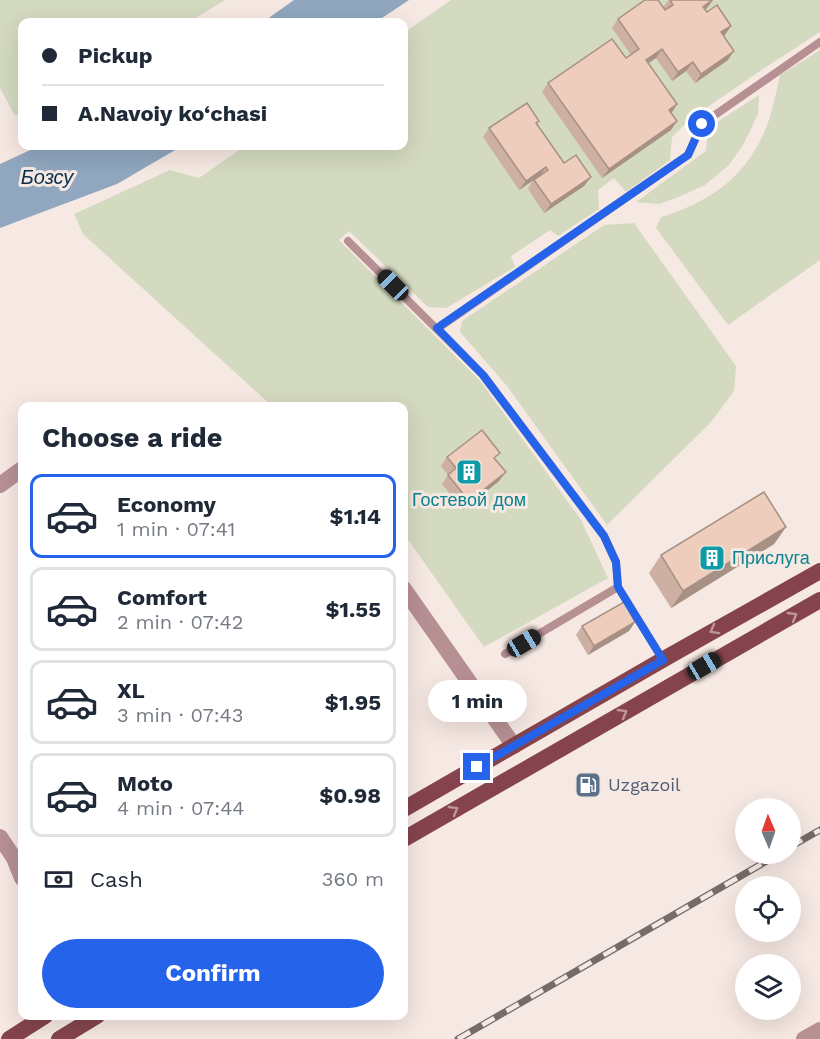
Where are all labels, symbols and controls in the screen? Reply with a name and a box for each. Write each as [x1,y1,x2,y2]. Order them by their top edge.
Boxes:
text: Pickup [78,43,153,68]
text: A.Navoiy ko‘chasi [78,101,267,126]
route start [688,110,715,137]
water label: Бозсу [21,165,74,189]
car [374,266,412,304]
text: Choose a ride [42,422,222,454]
building icon: Гостевой дом [454,457,484,487]
icon: car [45,489,99,543]
place label: Гостевой дом [412,489,526,510]
text: Economy [117,492,216,517]
text: $1.14 [330,504,381,529]
text: 1 min · 07:41 [117,517,235,541]
building icon: Прислуга [697,543,727,573]
place label: Прислуга [732,547,811,568]
icon: car [45,582,99,636]
text: Comfort [117,585,207,610]
text: $1.55 [325,597,381,622]
text: 2 min · 07:42 [117,610,243,634]
one-way arrow [787,612,797,623]
one-way arrow [710,623,720,635]
car [504,626,544,660]
car [684,649,724,683]
icon: car [45,675,99,729]
text: XL [117,678,145,703]
callout: 1 min [428,680,526,722]
text: 1 min [452,689,503,713]
text: $1.95 [325,690,381,715]
text: 3 min · 07:43 [117,703,243,727]
one-way arrow [617,708,627,720]
route end [463,753,490,780]
icon: car [45,768,99,822]
fuel station icon: Uzgazoil [573,770,603,800]
text: Moto [117,771,173,796]
place label: Uzgazoil [608,774,681,795]
text: $0.98 [319,783,381,808]
text: 4 min · 07:44 [117,796,245,820]
north arrow [735,798,801,864]
map controls [735,798,801,1020]
one-way arrow [448,805,458,817]
icon: cash [42,863,75,896]
text: Cash [90,867,143,892]
text: 360 m [322,867,384,891]
button: locate [735,876,801,942]
button: Confirm [42,939,384,1008]
button: layers [735,954,801,1020]

